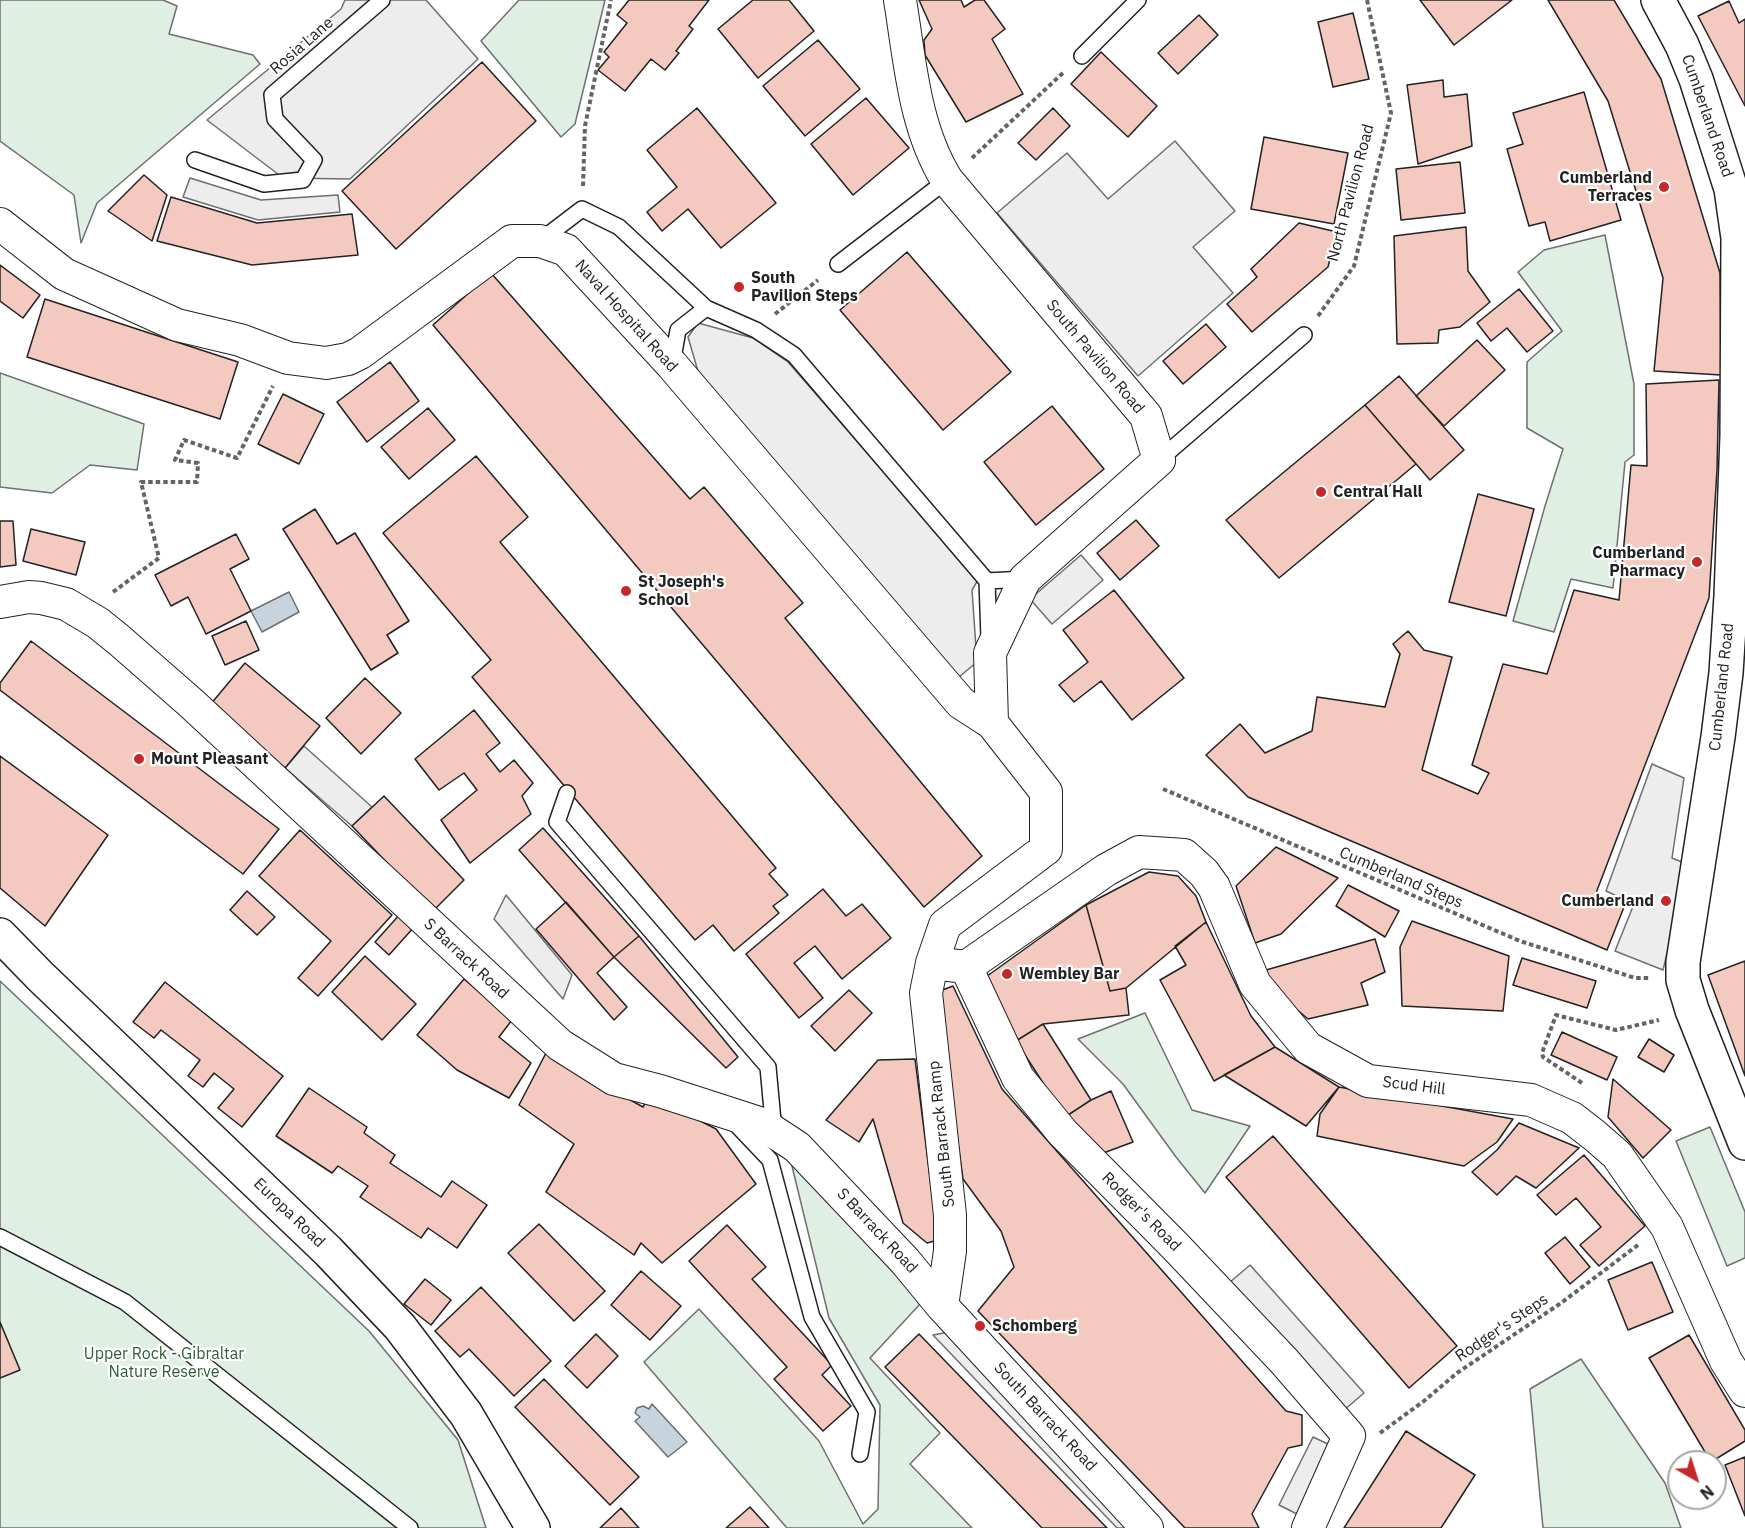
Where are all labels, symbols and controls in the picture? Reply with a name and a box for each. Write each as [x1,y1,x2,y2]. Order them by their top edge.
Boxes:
street label: Rosia Lane [266,13,338,79]
street label: Cumberland Road [1677,52,1737,180]
street label: North Pavilion Road [1323,122,1379,264]
place label: Cumberland Terraces [1559,168,1652,206]
marker: Cumberland Terraces [1657,180,1671,194]
street label: Naval Hospital Road [571,256,681,376]
place label: South Pavilion Steps [751,268,858,306]
marker: South Pavilion Steps [732,280,746,294]
street label: South Pavilion Road [1042,296,1148,418]
place label: Central Hall [1333,482,1422,502]
marker: Central Hall [1314,485,1328,499]
place label: Cumberland Pharmacy [1592,543,1685,581]
marker: Cumberland Pharmacy [1690,555,1704,569]
place label: St Joseph's School [638,572,724,610]
marker: St Joseph's School [619,584,633,598]
street label: Cumberland Road [1706,622,1738,752]
place label: Mount Pleasant [151,749,268,769]
marker: Mount Pleasant [132,752,146,766]
street label: Cumberland Steps [1336,843,1466,913]
place label: Cumberland [1561,891,1654,911]
marker: Cumberland [1659,894,1673,908]
street label: S Barrack Road [419,915,513,1003]
place label: Wembley Bar [1019,964,1119,984]
marker: Wembley Bar [1000,967,1014,981]
street label: South Barrack Ramp [925,1060,959,1208]
street label: Scud Hill [1381,1073,1447,1099]
street label: Rodger's Road [1097,1168,1185,1256]
street label: Europa Road [249,1174,329,1252]
street label: S Barrack Road [833,1184,921,1278]
street label: Rodger's Steps [1452,1290,1552,1366]
place label: Schomberg [992,1316,1077,1336]
marker: Schomberg [973,1319,987,1333]
park label: Upper Rock - Gibraltar Nature Reserve [84,1344,244,1382]
street label: South Barrack Road [990,1358,1100,1476]
north arrow [1667,1450,1727,1510]
text: N [1696,1481,1718,1504]

